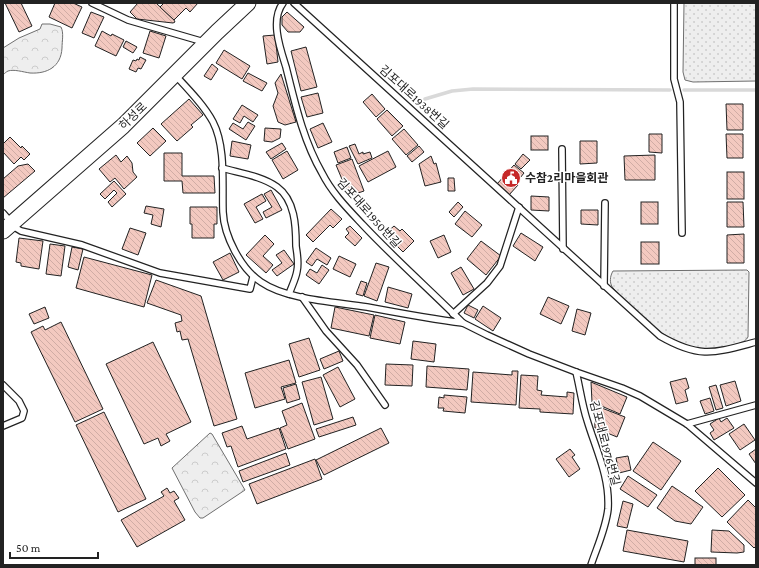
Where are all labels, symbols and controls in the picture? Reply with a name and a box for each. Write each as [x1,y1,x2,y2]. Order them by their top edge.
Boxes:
street label: 김포대로1938번길 [377,62,451,132]
street label: 하성로 [116,99,150,133]
public building icon: 수참2리마을회관 [500,167,522,189]
place label: 수참2리마을회관 [525,171,608,185]
street label: 김포대로1950번길 [334,175,404,251]
street label: 김포대로1976번길 [587,399,623,487]
scale bar [10,534,98,560]
text: 50 m [16,541,41,555]

